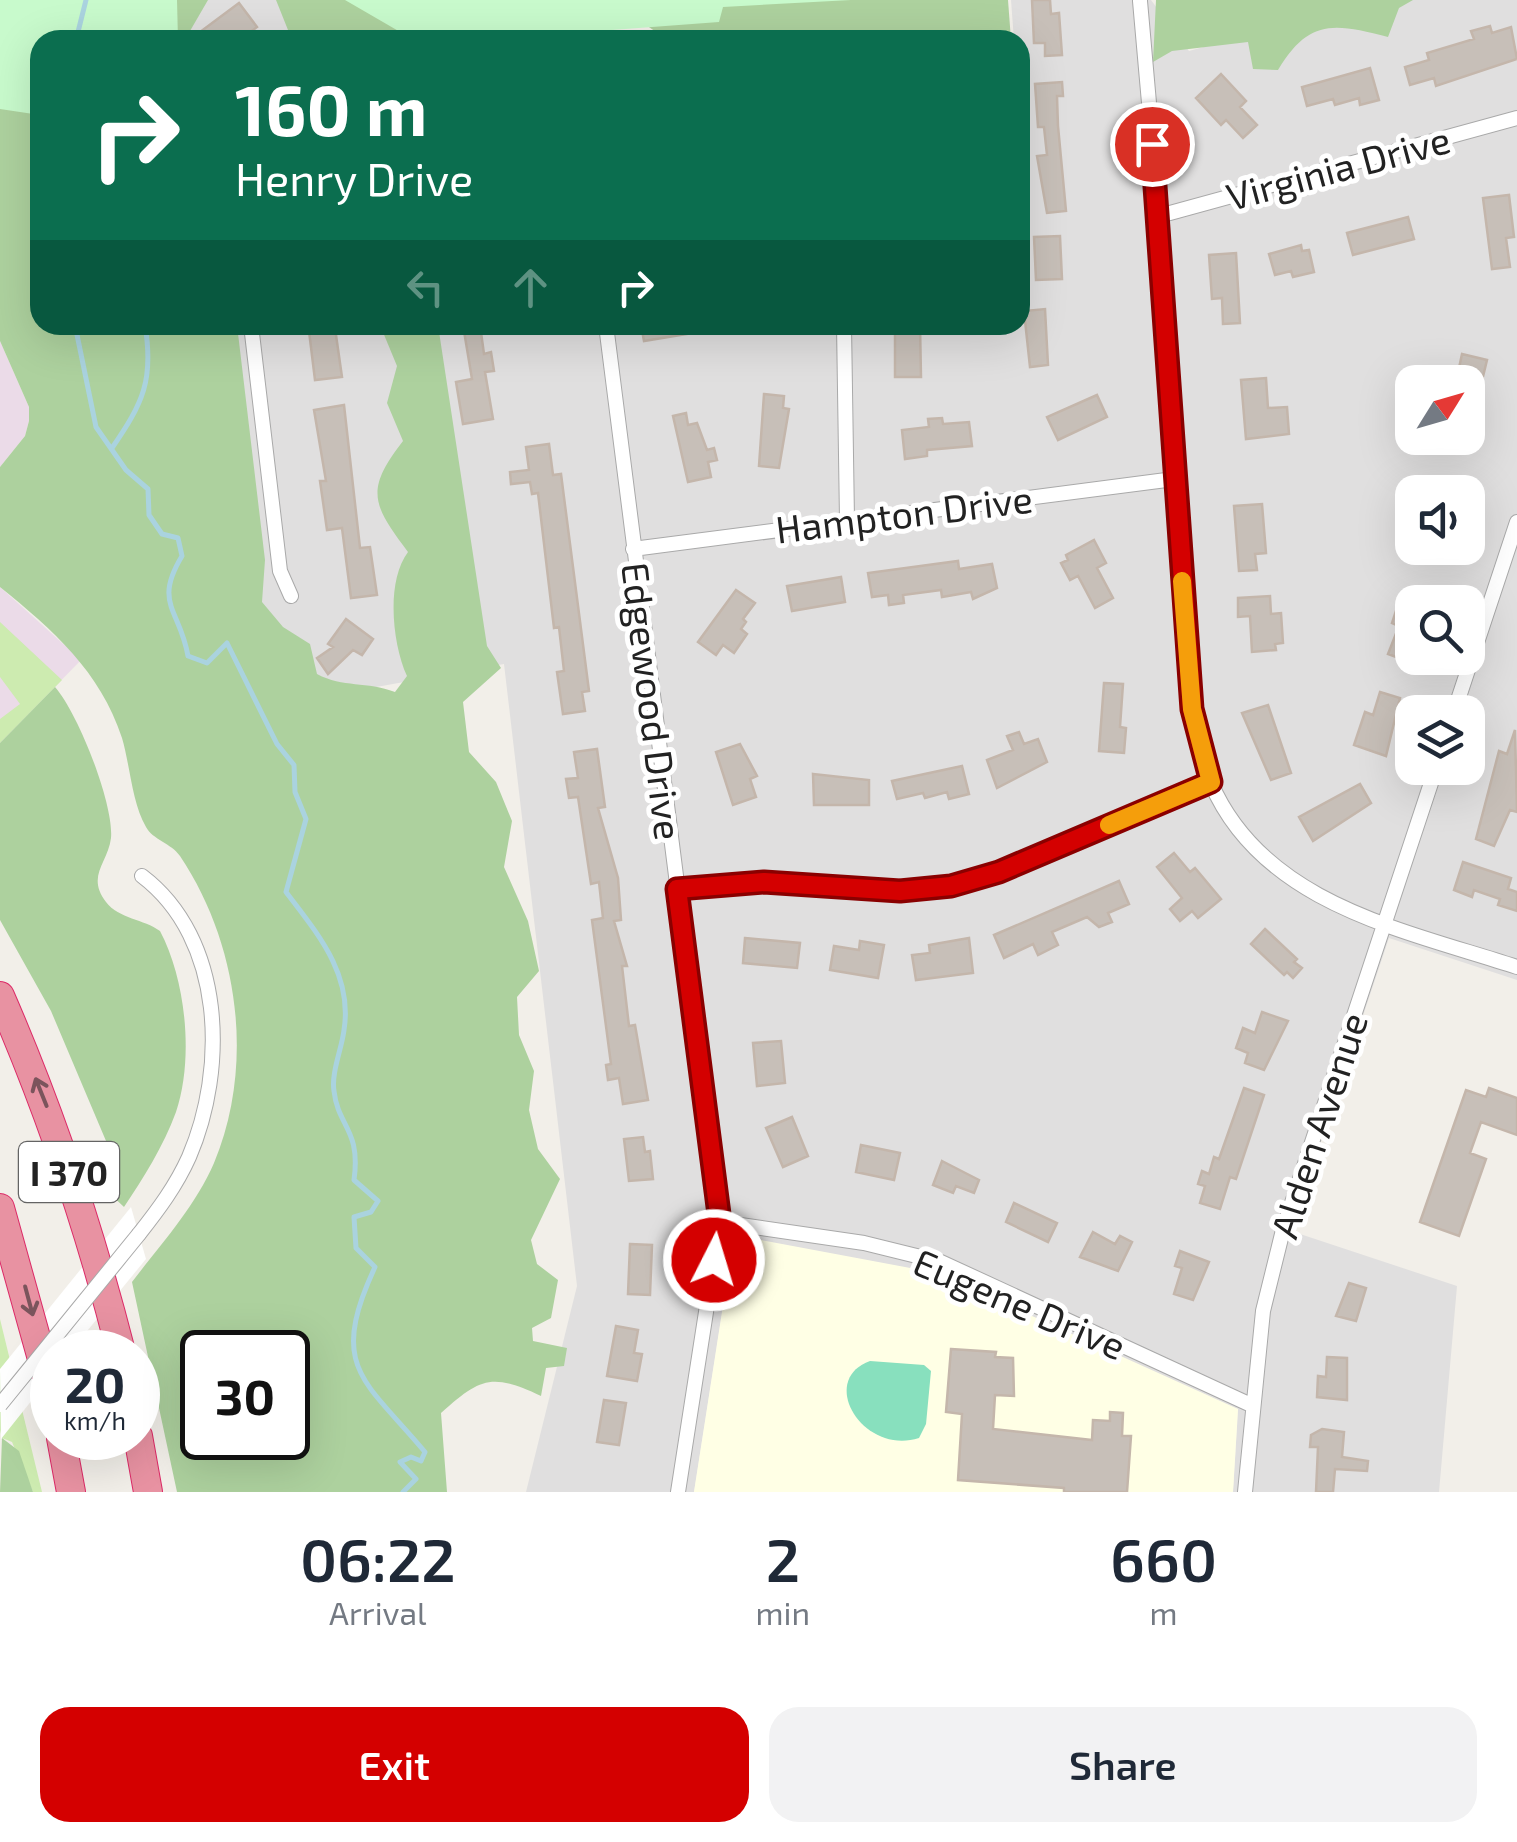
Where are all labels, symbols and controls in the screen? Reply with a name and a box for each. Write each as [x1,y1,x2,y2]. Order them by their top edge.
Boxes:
text: 160 m [235,66,428,150]
icon: right [70,70,200,200]
pin [1110,102,1195,187]
street label: Virginia Drive [1221,115,1455,219]
icon: arrive [1125,117,1180,172]
text: Henry Drive [235,151,473,205]
icon: left [398,260,453,315]
icon: ahead [503,260,558,315]
icon: right [608,260,663,315]
north arrow [1395,365,1485,455]
map controls [1395,365,1485,785]
street label: Hampton Drive [773,474,1035,552]
button: sound [1395,475,1485,565]
street label: Edgewood Drive [613,560,693,842]
button: search [1395,585,1485,675]
button: layers [1395,695,1485,785]
street label: Alden Avenue [1260,1007,1376,1243]
one-way arrow [31,1077,49,1108]
road number: I 370 [19,1142,119,1202]
position arrow [662,1208,766,1312]
street label: Eugene Drive [907,1238,1133,1368]
one-way arrow [20,1285,39,1316]
speed limit sign: 30 [180,1330,310,1460]
text: 20 [65,1353,125,1413]
text: km/h [64,1405,126,1435]
text: 06:22 [300,1522,456,1594]
text: 2 [766,1522,800,1594]
text: 660 [1110,1522,1217,1594]
text: Arrival [329,1593,426,1631]
text: min [756,1593,810,1631]
text: m [1150,1593,1178,1631]
button: Exit [40,1707,749,1822]
button: Share [769,1707,1477,1822]

